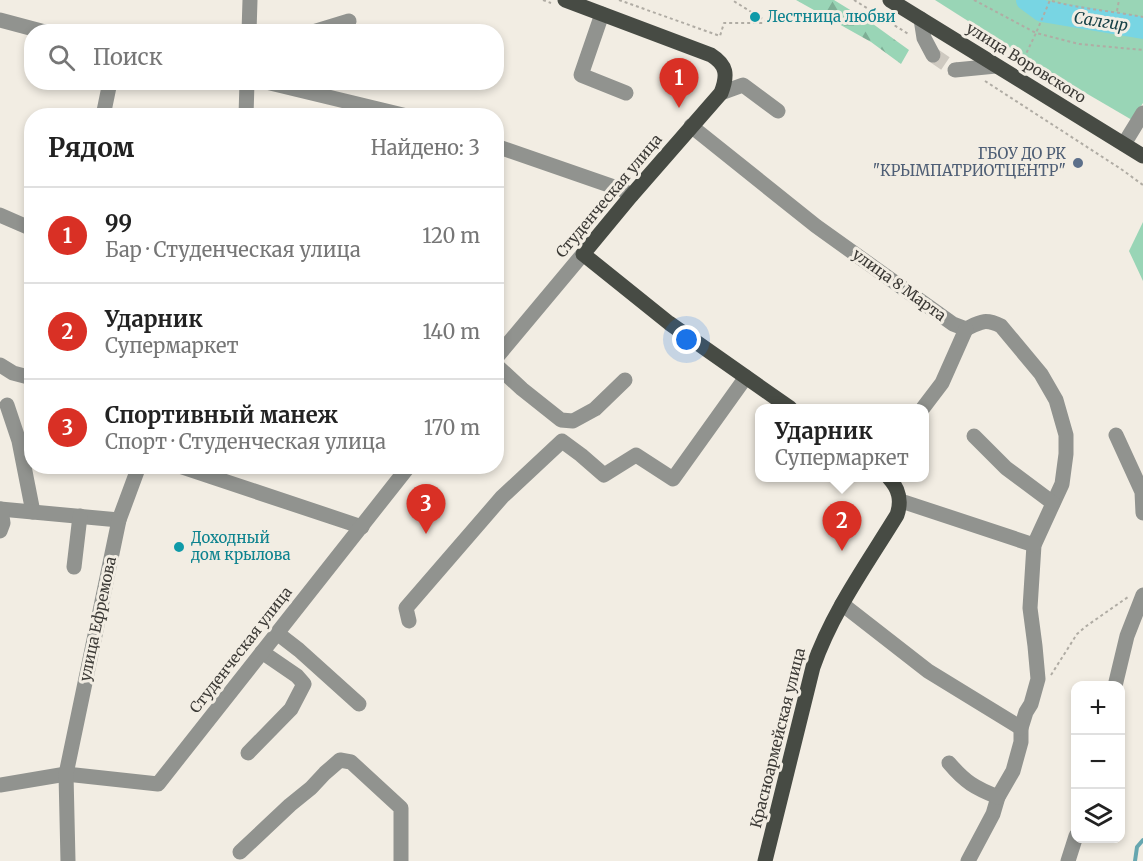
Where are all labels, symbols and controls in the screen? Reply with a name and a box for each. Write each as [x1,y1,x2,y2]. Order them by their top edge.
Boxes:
place label: Лестница любви [767,7,896,26]
water label: Салгир [1072,7,1130,35]
marker: Лестница любви [748,10,762,24]
street label: улица Воровского [963,18,1090,107]
search box [24,24,504,90]
icon: search [45,41,78,74]
text: Поиск [93,43,163,71]
pin: 1 [660,58,698,108]
street label: Студенческая улица [551,130,666,261]
text: Рядом [48,131,134,164]
text: Найдено: 3 [371,135,480,160]
place label: ГБОУ ДО РК "КРЫМПАТРИОТЦЕНТР" [873,144,1066,180]
marker: ГБОУ ДО РК "КРЫМПАТРИОТЦЕНТР" [1071,156,1085,170]
text: 99 [105,209,132,237]
text: 1 [63,223,72,248]
text: 120 m [422,223,480,248]
text: Бар · Студенческая улица [105,237,361,262]
street label: улица 8 Марта [849,244,950,325]
text: Ударник [105,305,203,333]
text: 2 [62,319,73,344]
text: 140 m [423,319,480,344]
your location [672,325,701,354]
text: Супермаркет [105,333,239,358]
text: Спортивный манеж [105,401,338,429]
popup [755,404,929,482]
text: 3 [62,415,73,440]
text: 170 m [424,415,480,440]
text: Ударник [775,417,873,445]
text: Спорт · Студенческая улица [105,429,386,454]
text: Супермаркет [775,445,909,470]
pin: 3 [406,484,446,534]
pin: 2 [822,502,862,551]
place label: Доходный дом крылова [190,528,291,564]
marker: Доходный дом крылова [172,540,186,554]
street label: улица Ефремова [75,555,120,683]
street label: Студенческая улица [185,583,296,717]
street label: Красноармейская улица [746,646,809,830]
map controls [1071,681,1125,843]
button: + [1071,681,1125,735]
button: − [1071,735,1125,789]
button: layers [1071,789,1125,843]

